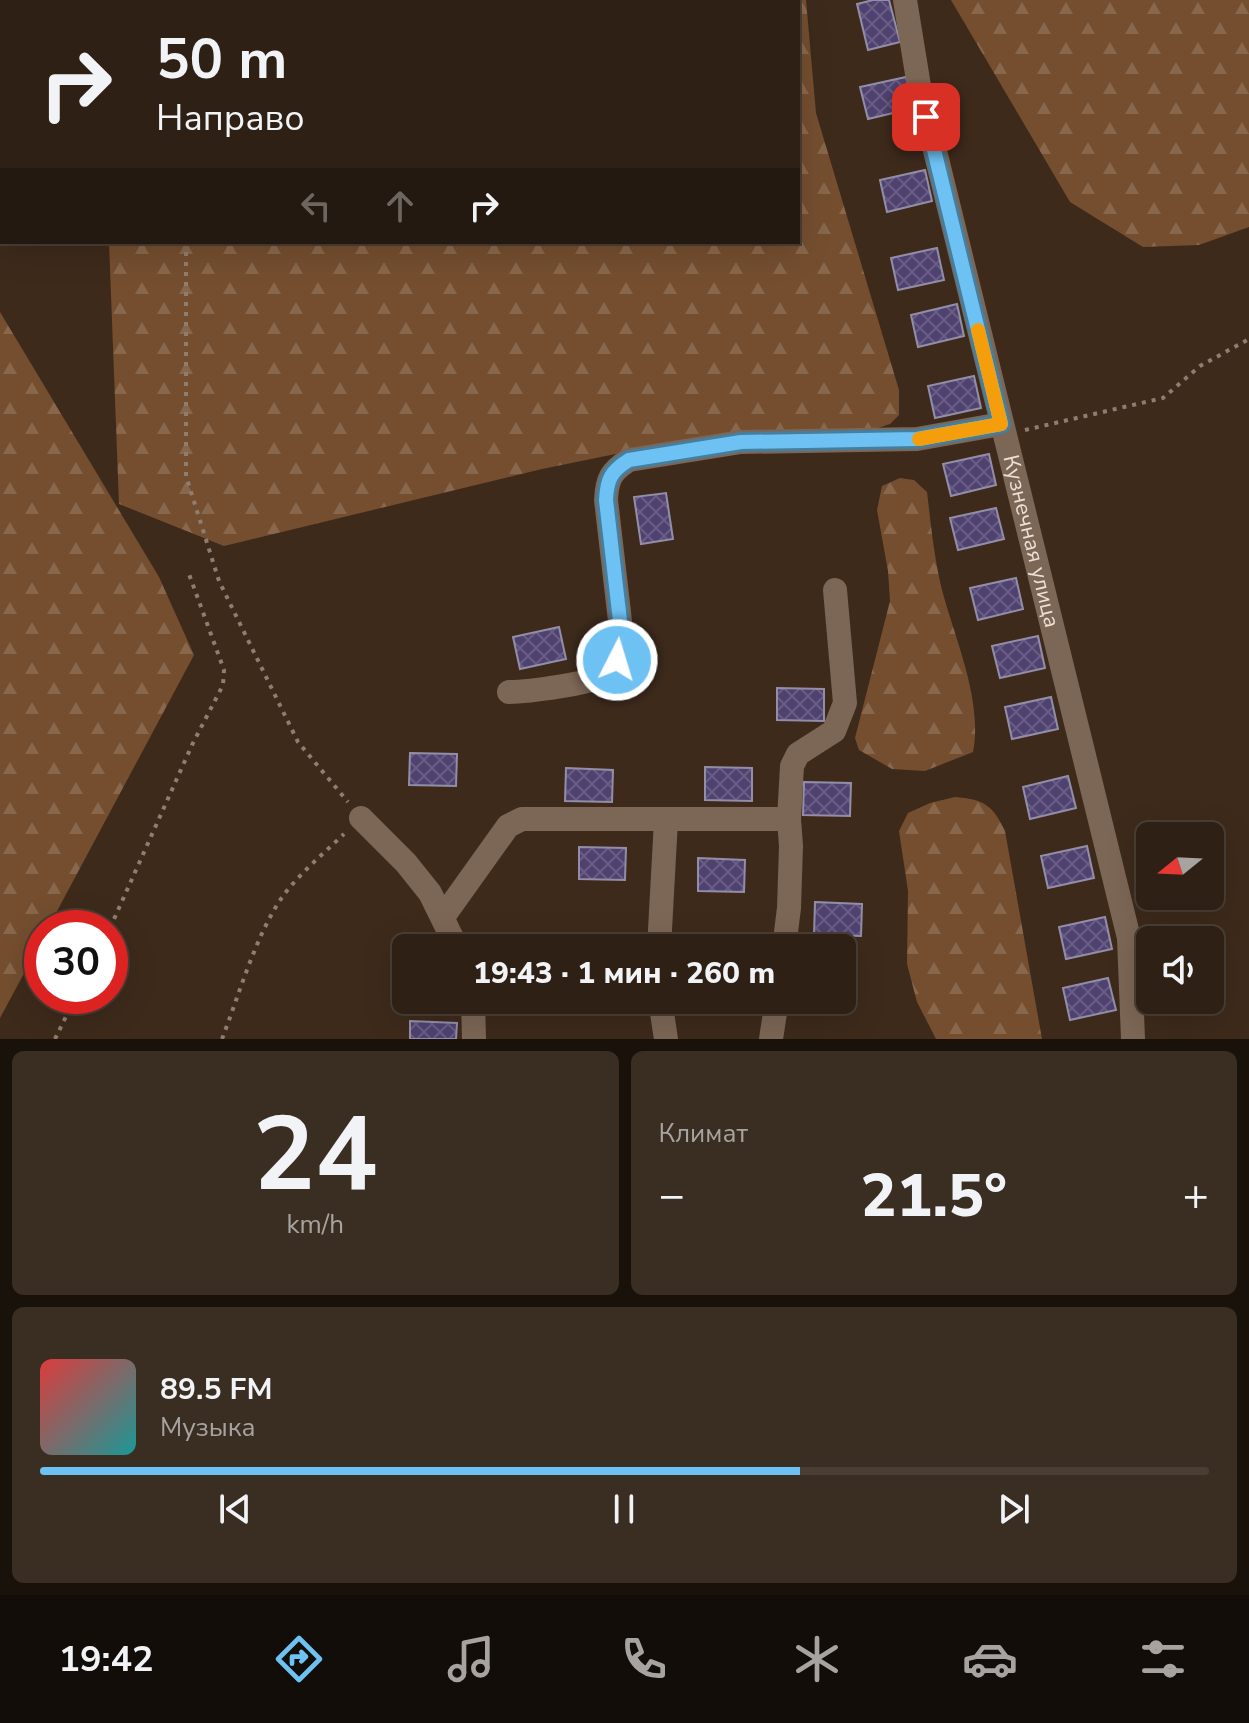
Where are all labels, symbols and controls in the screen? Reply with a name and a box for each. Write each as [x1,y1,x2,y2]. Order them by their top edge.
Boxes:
text: 50 m [156,21,287,98]
icon: right [24,32,128,136]
pin [892,83,960,151]
text: Направо [156,94,305,143]
icon: arrive [904,95,948,139]
icon: left [294,184,338,228]
icon: ahead [378,184,422,228]
icon: right [462,184,506,228]
street label: Кузнечная улица [995,452,1067,631]
position arrow [575,618,659,702]
north arrow [1136,822,1224,910]
map controls [1136,822,1224,1014]
speed limit sign: 30 [24,910,128,1014]
button: sound [1136,926,1224,1014]
text: 19:43 · 1 мин · 260 m [473,953,775,994]
text: 24 [253,1084,378,1226]
text: Климат [659,1116,748,1151]
text: 21.5° [860,1155,1007,1237]
text: − [659,1166,685,1226]
text: + [1183,1166,1209,1226]
text: km/h [287,1207,344,1242]
text: 89.5 FM [160,1369,272,1410]
text: Музыка [160,1410,255,1445]
icon: previous [213,1487,257,1531]
icon: pause [602,1487,646,1531]
icon: next [992,1487,1036,1531]
icon: directions [271,1631,327,1687]
icon: music [443,1631,499,1687]
icon: phone [616,1631,672,1687]
icon: climate [789,1631,845,1687]
icon: car [962,1631,1018,1687]
icon: filters [1135,1631,1191,1687]
text: 19:42 [58,1635,154,1684]

